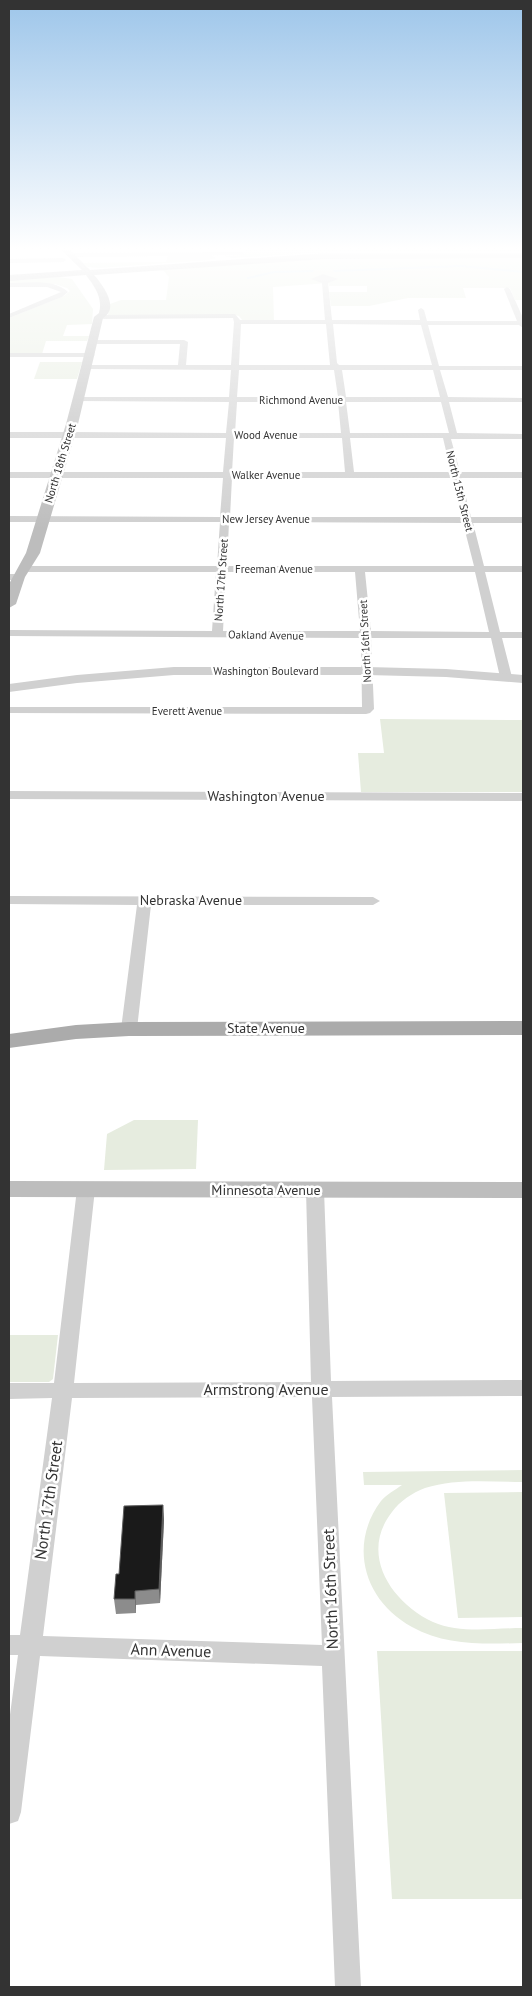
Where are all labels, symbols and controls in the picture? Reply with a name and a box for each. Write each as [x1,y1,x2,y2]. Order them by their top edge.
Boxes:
street label: Richmond Avenue [259,393,343,407]
street label: North 18th Street [41,421,79,505]
street label: Wood Avenue [234,428,298,442]
street label: North 15th Street [443,449,477,533]
street label: Walker Avenue [232,468,301,482]
street label: New Jersey Avenue [222,512,310,526]
street label: North 17th Street [211,538,231,622]
street label: Freeman Avenue [235,562,313,576]
street label: North 16th Street [356,599,374,683]
street label: Oakland Avenue [228,627,304,643]
street label: Washington Boulevard [213,664,319,678]
street label: Everett Avenue [152,704,223,718]
street label: Washington Avenue [207,787,325,805]
street label: Nebraska Avenue [140,891,242,909]
street label: State Avenue [227,1019,305,1037]
street label: Minnesota Avenue [211,1181,321,1199]
street label: Armstrong Avenue [203,1379,329,1399]
street label: North 17th Street [30,1439,66,1561]
street label: North 16th Street [318,1528,342,1650]
street label: Ann Avenue [130,1639,212,1661]

